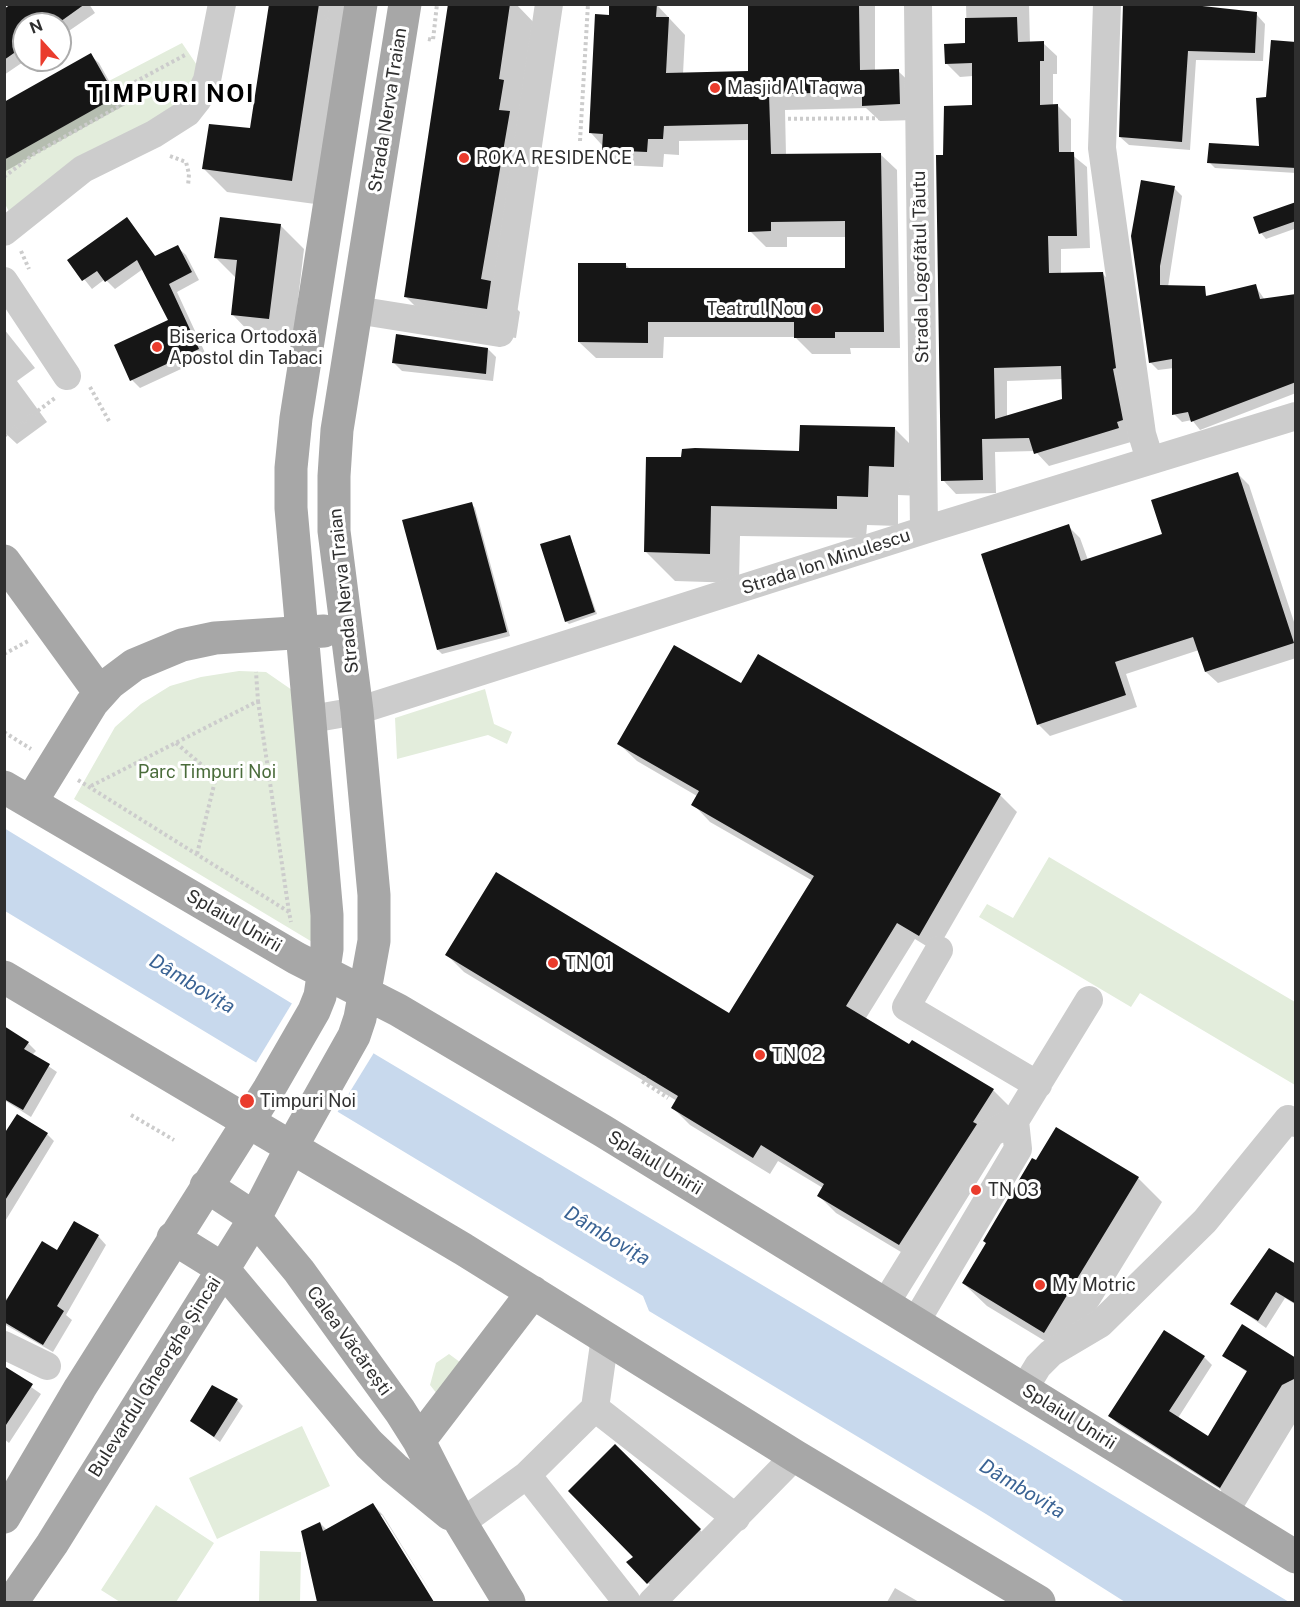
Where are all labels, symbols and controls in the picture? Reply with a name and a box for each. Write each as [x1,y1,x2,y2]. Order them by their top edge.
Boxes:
north arrow [12,12,72,72]
text: N [27,15,45,38]
street label: Strada Nerva Traian [364,26,412,194]
place label: Masjid Al Taqwa [727,77,863,99]
district label: TIMPURI NOI [87,81,255,109]
marker: Masjid Al Taqwa [708,81,722,95]
place label: ROKA RESIDENCE [476,147,632,169]
marker: ROKA RESIDENCE [457,151,471,165]
street label: Strada Logofătul Tăutu [909,170,933,364]
place label: Teatrul Nou [706,298,804,320]
marker: Teatrul Nou [809,302,823,316]
place label: Biserica Ortodoxă Apostol din Tabaci [169,326,323,368]
marker: Biserica Ortodoxă Apostol din Tabaci [150,340,164,354]
street label: Strada Nerva Traian [325,507,363,675]
street label: Strada Ion Minulescu [739,524,913,600]
park label: Parc Timpuri Noi [138,761,276,783]
street label: Splaiul Unirii [182,885,286,957]
water label: Dâmbovița [145,949,239,1019]
place label: TN 01 [565,952,612,974]
marker: TN 01 [546,956,560,970]
place label: TN 02 [772,1044,822,1066]
marker: TN 02 [753,1048,767,1062]
place label: Timpuri Noi [260,1090,356,1112]
marker: Timpuri Noi [238,1092,256,1110]
street label: Splaiul Unirii [604,1126,706,1200]
place label: TN 03 [988,1179,1039,1201]
marker: TN 03 [969,1183,983,1197]
water label: Dâmbovița [560,1201,654,1271]
street label: Bulevardul Gheorghe Șincai [84,1273,226,1481]
place label: My Motric [1052,1274,1136,1296]
marker: My Motric [1033,1278,1047,1292]
street label: Calea Văcărești [302,1282,396,1400]
street label: Splaiul Unirii [1018,1380,1120,1454]
water label: Dâmbovița [975,1454,1069,1524]

